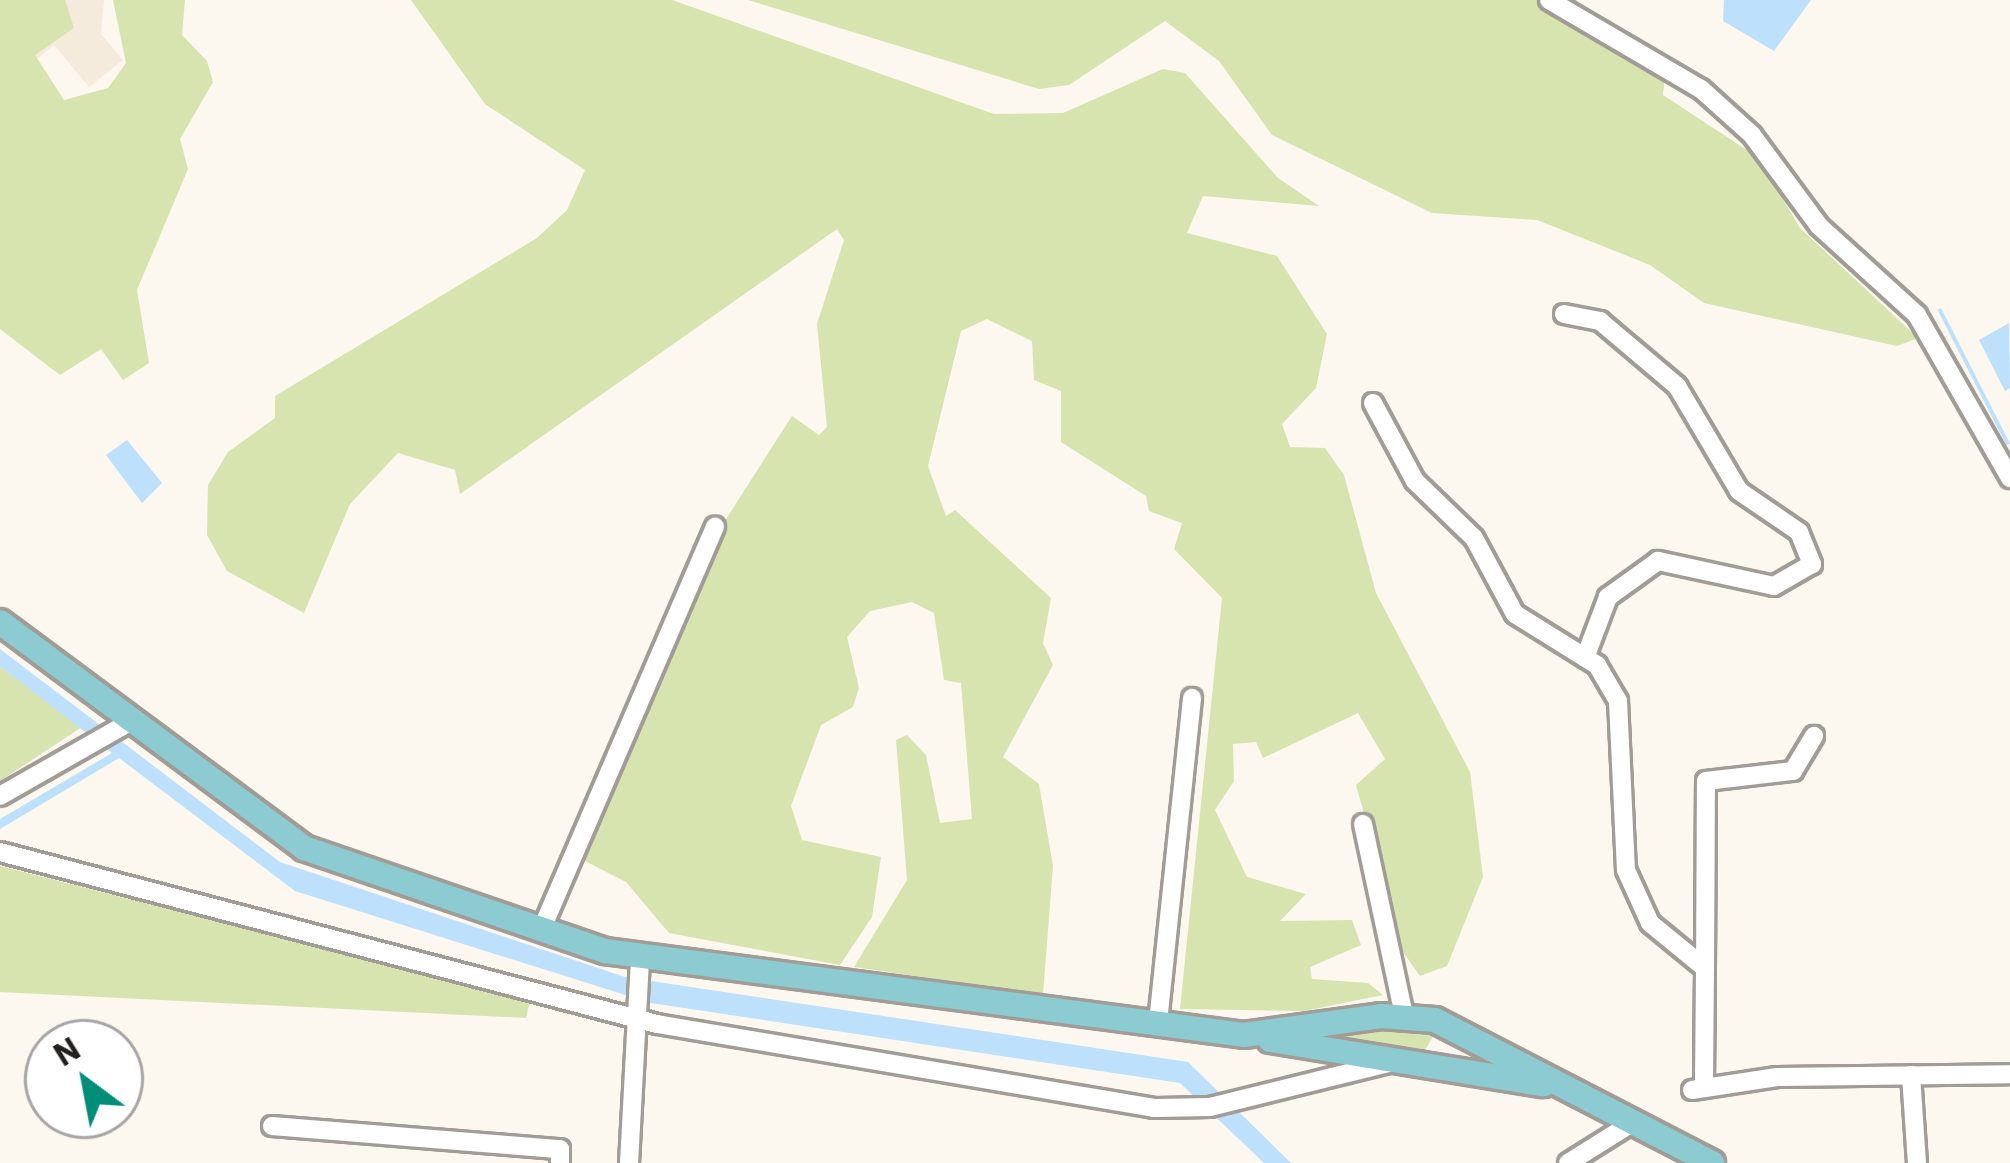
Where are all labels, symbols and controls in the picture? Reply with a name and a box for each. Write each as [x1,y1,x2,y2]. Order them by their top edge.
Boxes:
north arrow [24,1019,144,1139]
text: N [45,1026,88,1075]

